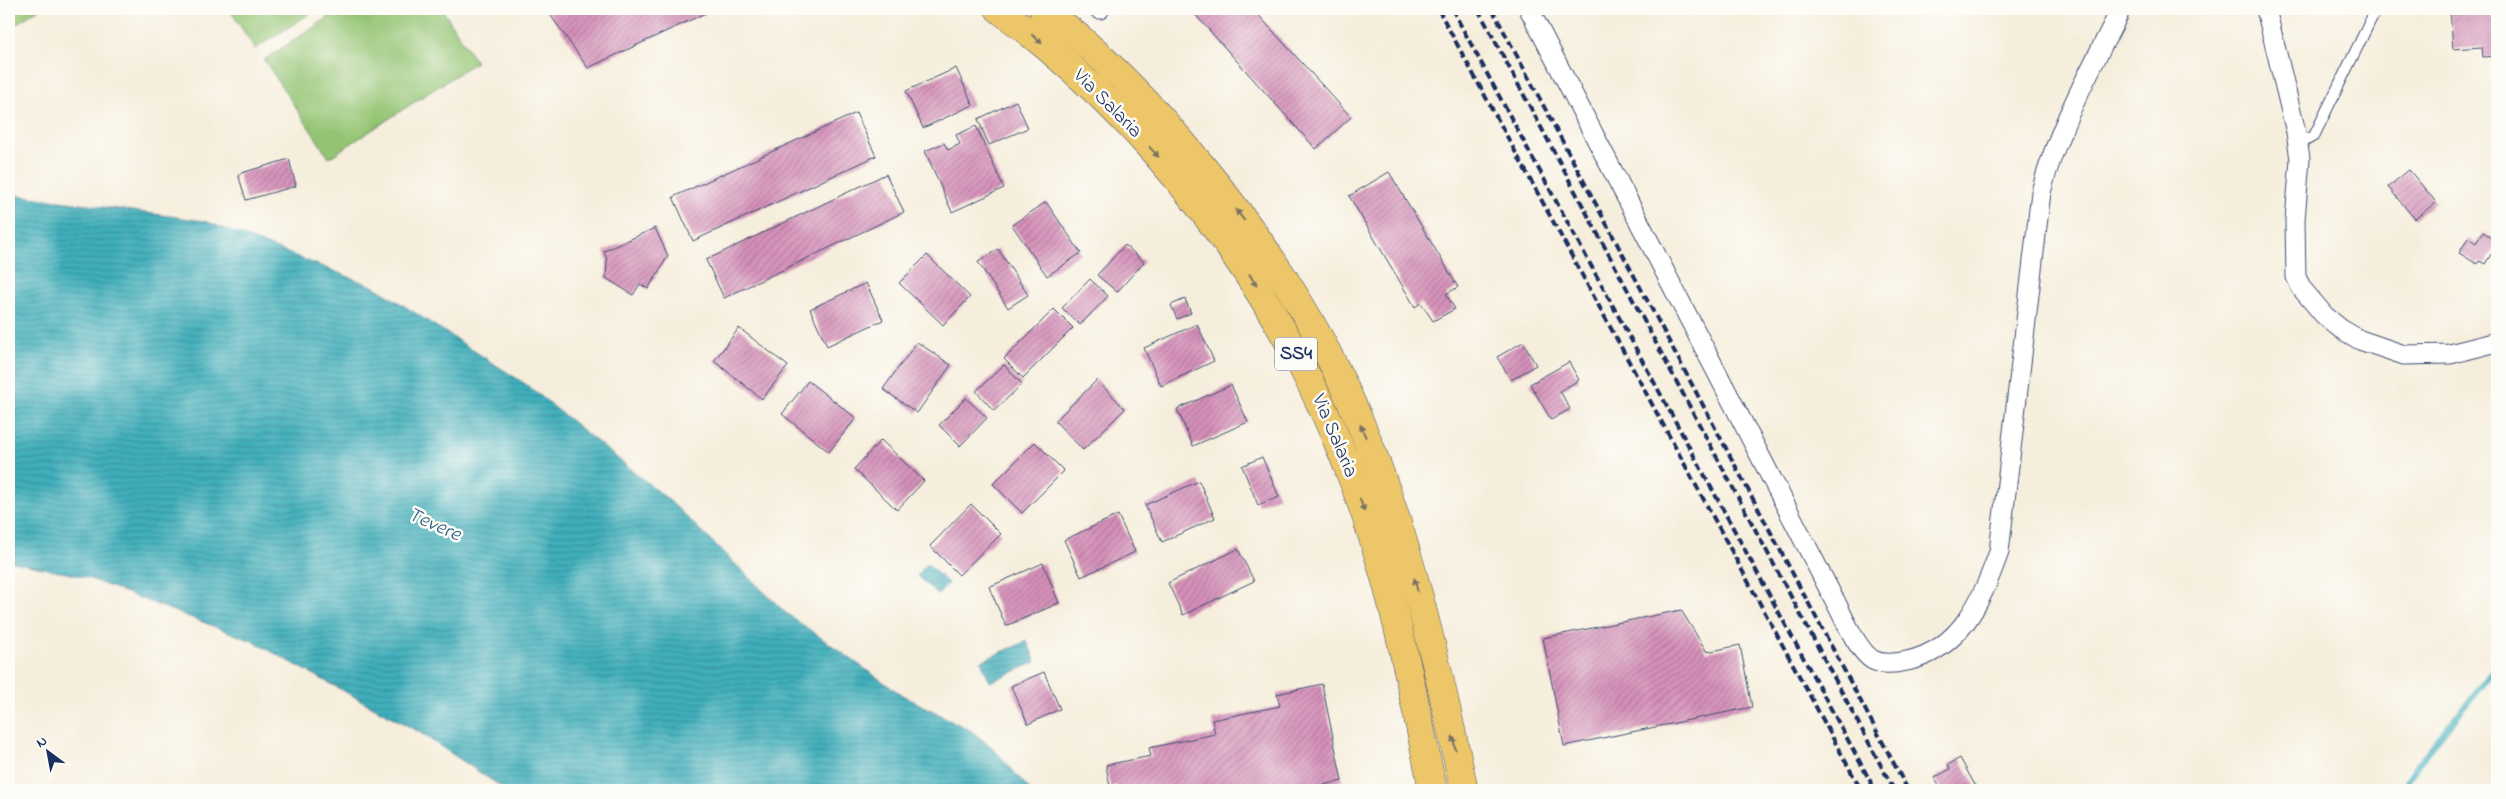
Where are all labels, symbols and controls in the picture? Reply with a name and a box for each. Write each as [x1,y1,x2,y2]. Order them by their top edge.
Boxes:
one-way arrow [1031,33,1043,44]
street label: Via Salaria [1065,62,1148,145]
one-way arrow [1148,145,1160,157]
one-way arrow [1234,209,1245,222]
one-way arrow [1248,274,1257,287]
road number: SS4 [1275,338,1317,370]
street label: Via Salaria [1303,389,1365,482]
one-way arrow [1359,424,1367,438]
one-way arrow [1359,497,1366,512]
water label: Tevere [403,500,467,551]
one-way arrow [1412,577,1420,592]
north arrow [22,726,72,776]
text: N [32,731,51,754]
one-way arrow [1450,734,1458,750]

